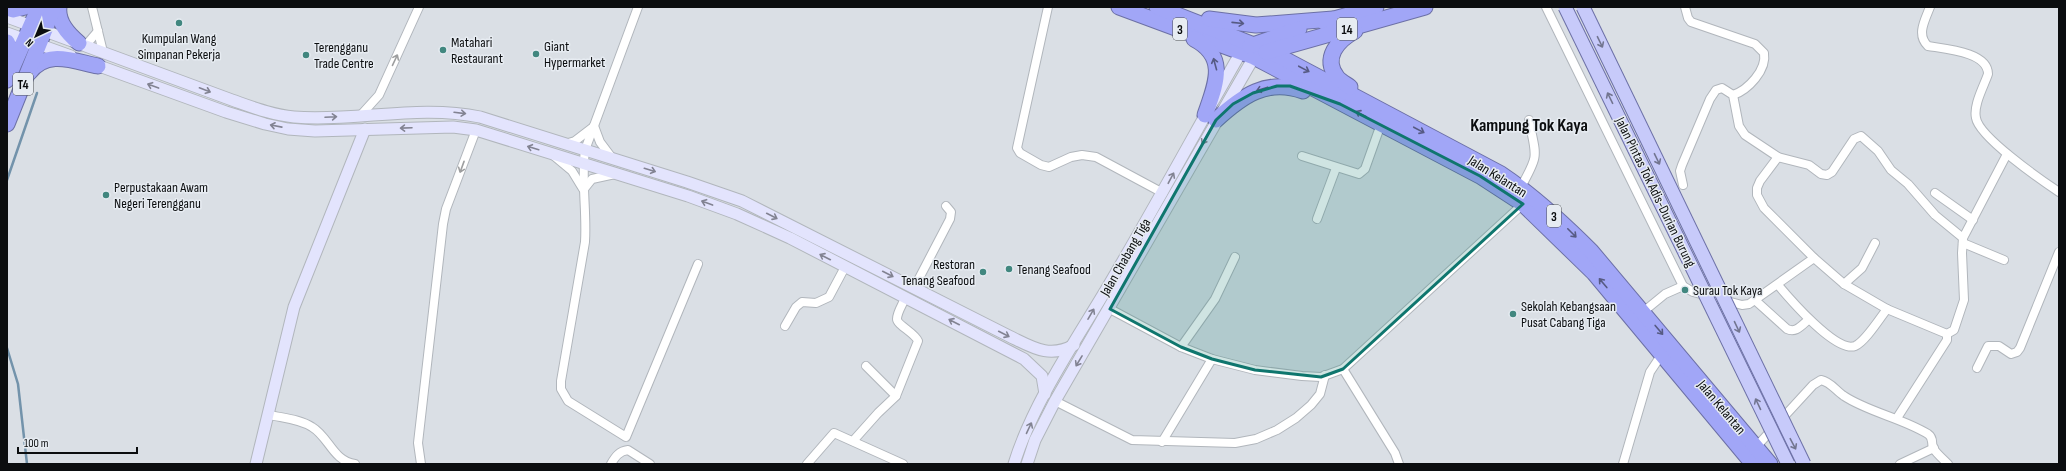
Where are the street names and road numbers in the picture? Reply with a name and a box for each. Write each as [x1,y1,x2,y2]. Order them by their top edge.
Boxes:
road number: 3 [1173,18,1187,40]
road number: 14 [1337,18,1357,40]
road number: T4 [13,73,33,95]
street label: Jalan Pintas Tok Adis-Durian Burung [1611,113,1700,270]
street label: Jalan Kelantan [1464,151,1530,201]
road number: 3 [1547,205,1561,227]
street label: Jalan Chabang Tiga [1096,215,1154,300]
street label: Jalan Kelantan [1693,376,1749,438]

